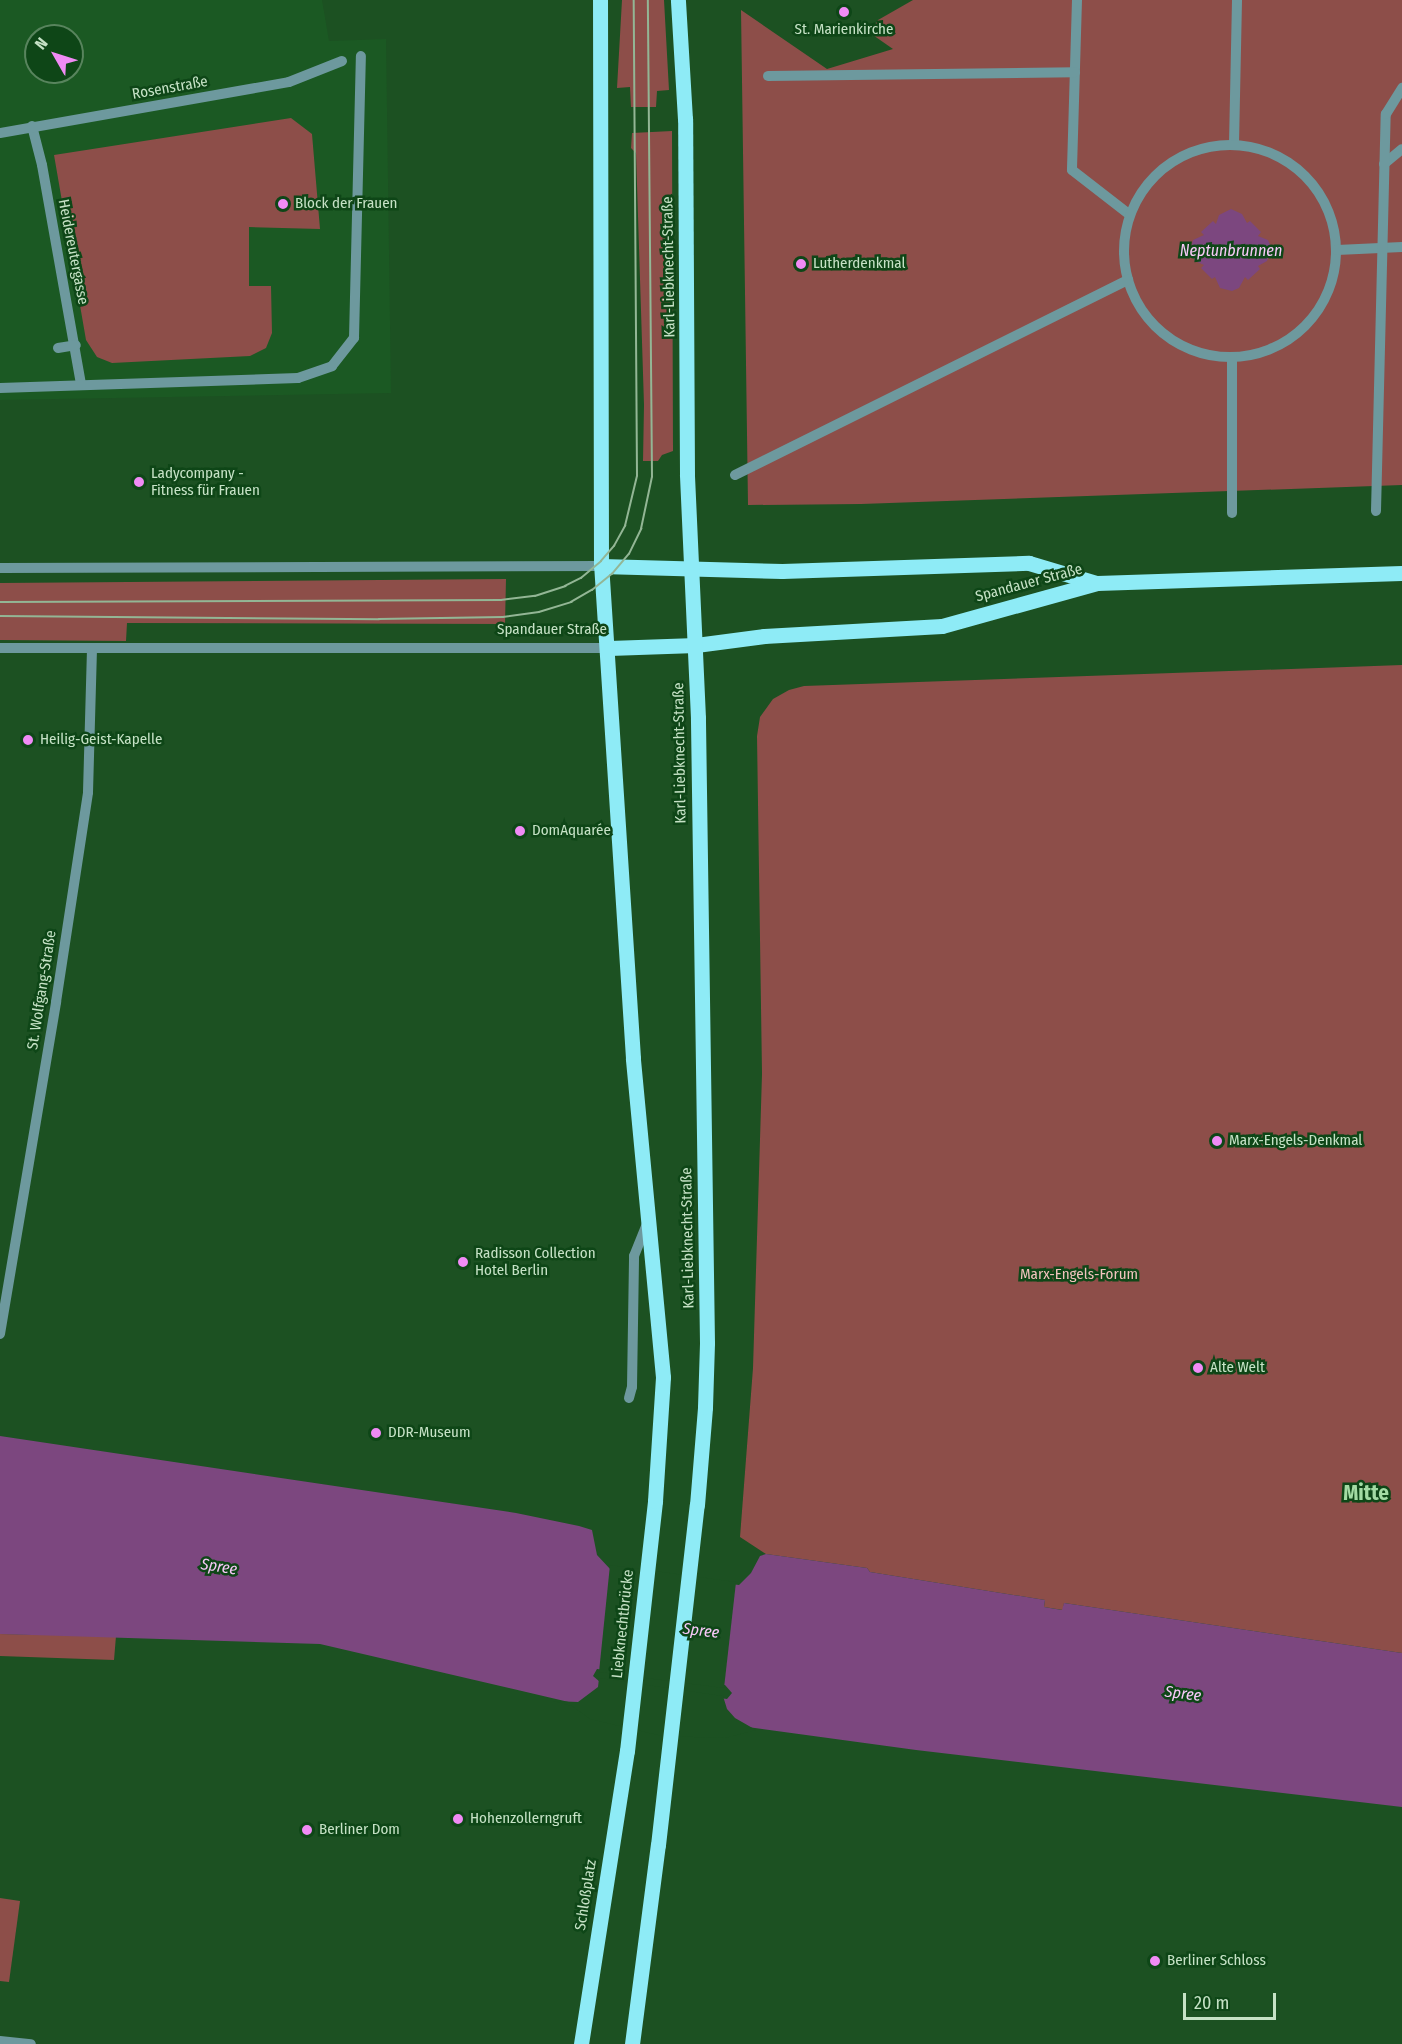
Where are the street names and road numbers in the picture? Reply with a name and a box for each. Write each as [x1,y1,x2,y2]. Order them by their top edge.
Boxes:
street label: Rosenstraße [131,73,209,103]
street label: Karl-Liebknecht-Straße [659,196,679,338]
street label: Heidereutergasse [54,198,92,306]
street label: Spandauer Straße [974,560,1084,606]
street label: Spandauer Straße [497,621,607,639]
street label: Karl-Liebknecht-Straße [670,682,690,824]
street label: St. Wolfgang-Straße [24,929,60,1051]
street label: Karl-Liebknecht-Straße [678,1167,698,1309]
street label: Liebknechtbrücke [608,1569,638,1679]
street label: Schloßplatz [572,1858,600,1932]

